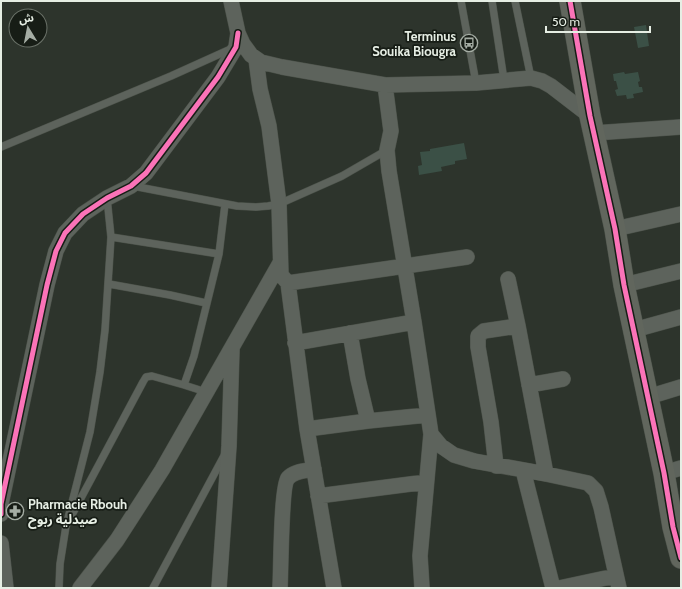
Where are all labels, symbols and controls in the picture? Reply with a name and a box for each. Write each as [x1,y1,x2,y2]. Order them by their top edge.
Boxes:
north arrow [8,8,48,48]
scale bar [546,8,650,34]
text: ش [18,10,35,26]
text: 50 m [552,14,580,29]
place label: Terminus Souika Biougra [372,28,457,59]
bus stop icon: Terminus Souika Biougra [459,33,479,53]
place label: Pharmacie Rbouh صيدلية ربوح [28,496,127,529]
pharmacy icon: Pharmacie Rbouh صيدلية ربوح [5,501,25,521]

